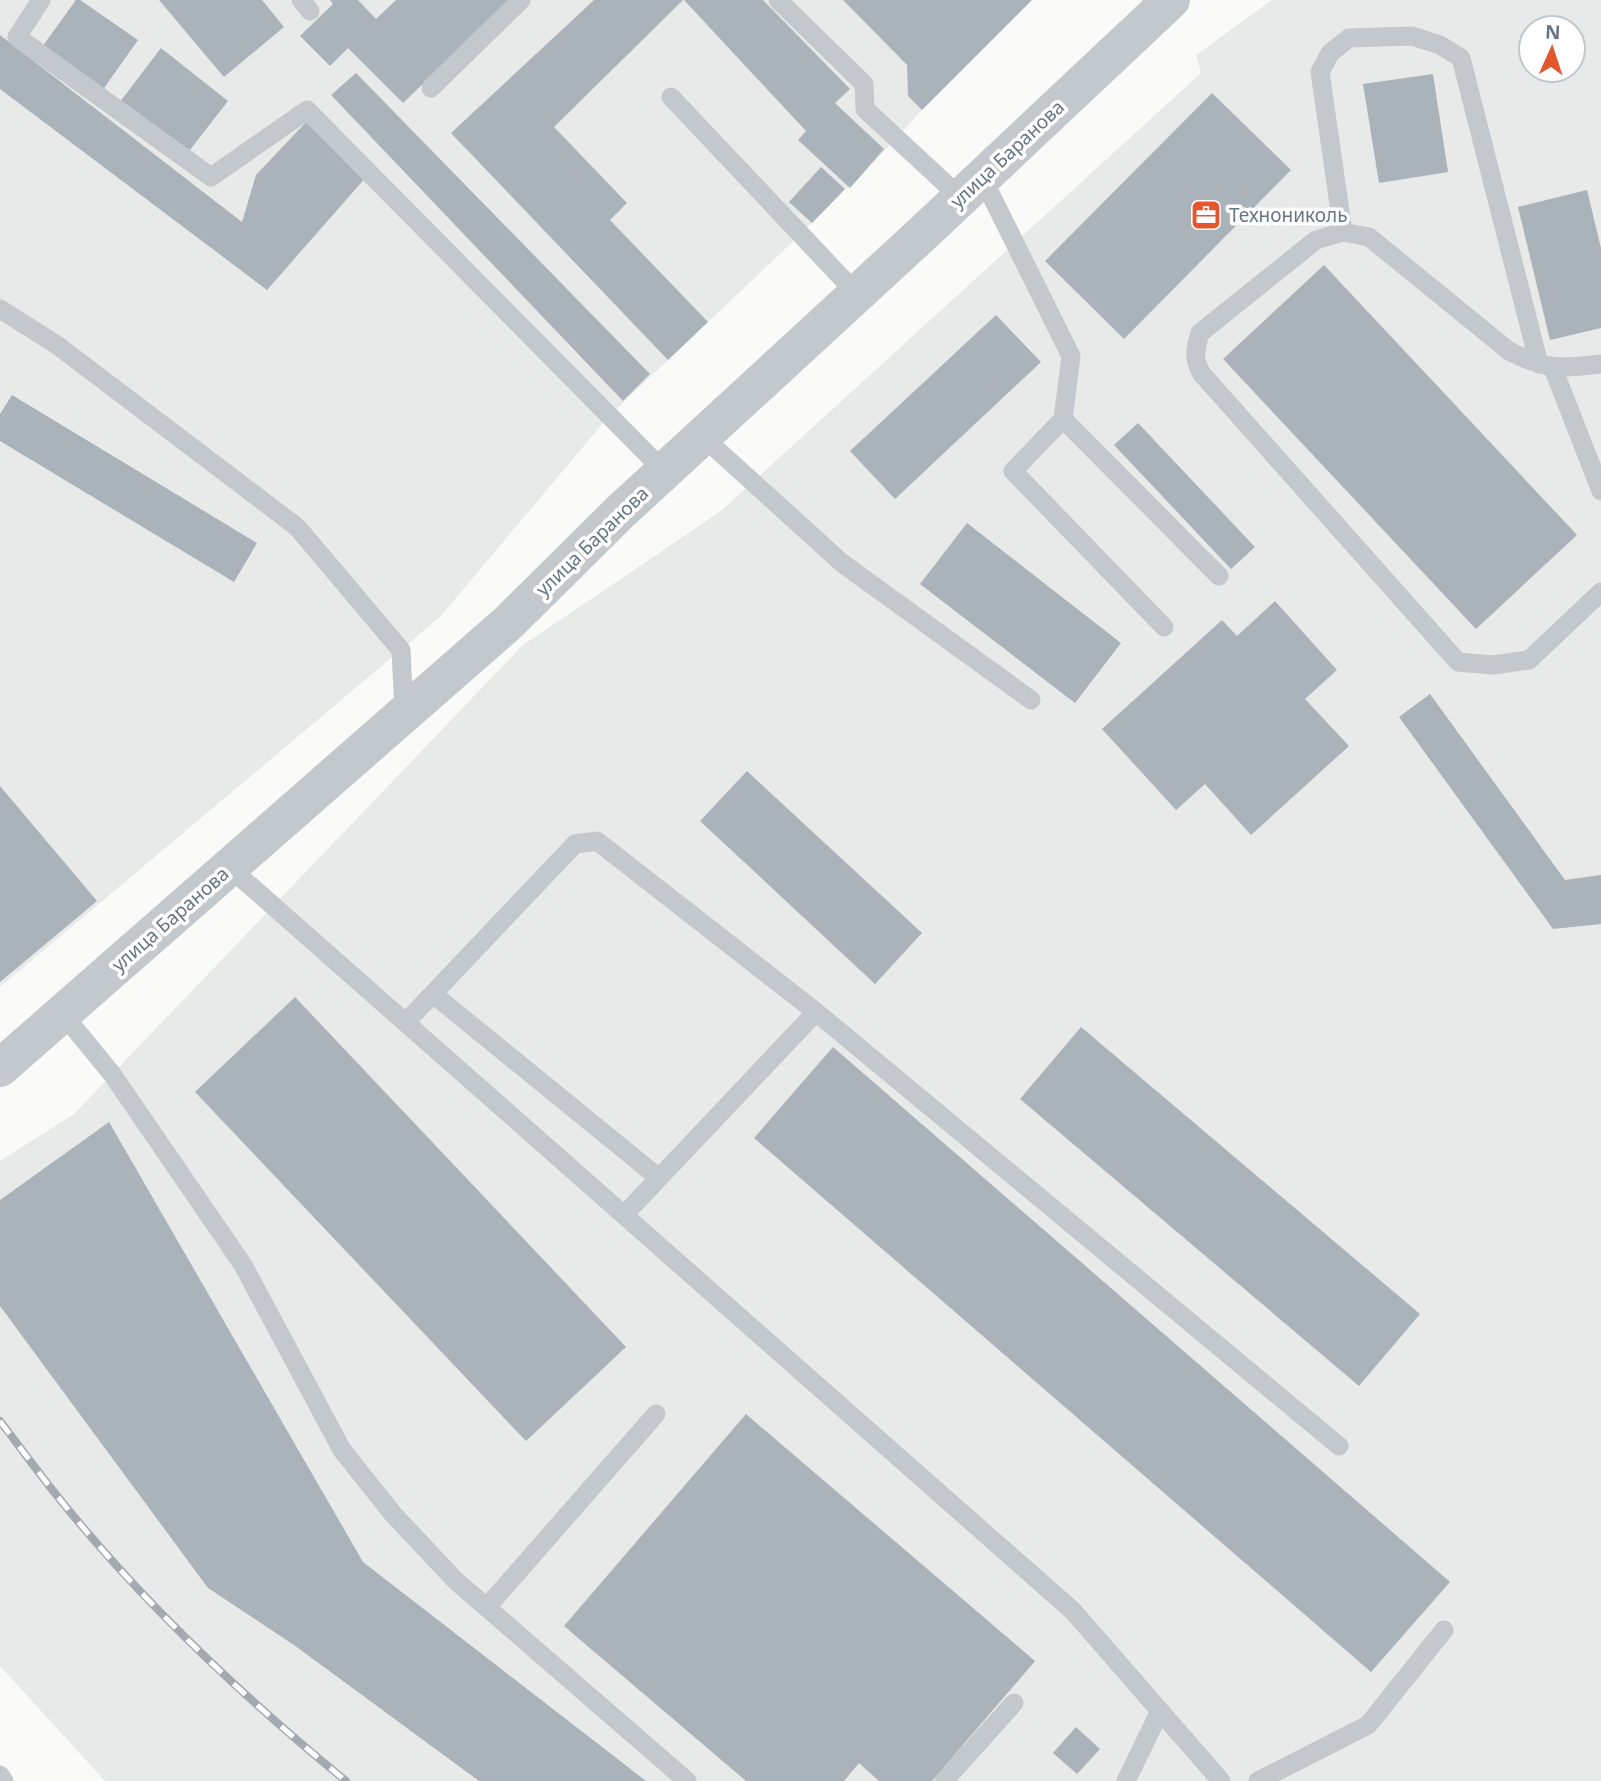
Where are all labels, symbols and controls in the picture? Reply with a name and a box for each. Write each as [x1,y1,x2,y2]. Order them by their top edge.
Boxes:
north arrow [1517,14,1587,84]
text: N [1544,19,1561,45]
street label: улица Баранова [944,94,1070,214]
office icon: Технониколь [1189,198,1223,232]
place label: Технониколь [1229,202,1348,228]
street label: улица Баранова [530,480,654,602]
street label: улица Баранова [106,861,234,977]

